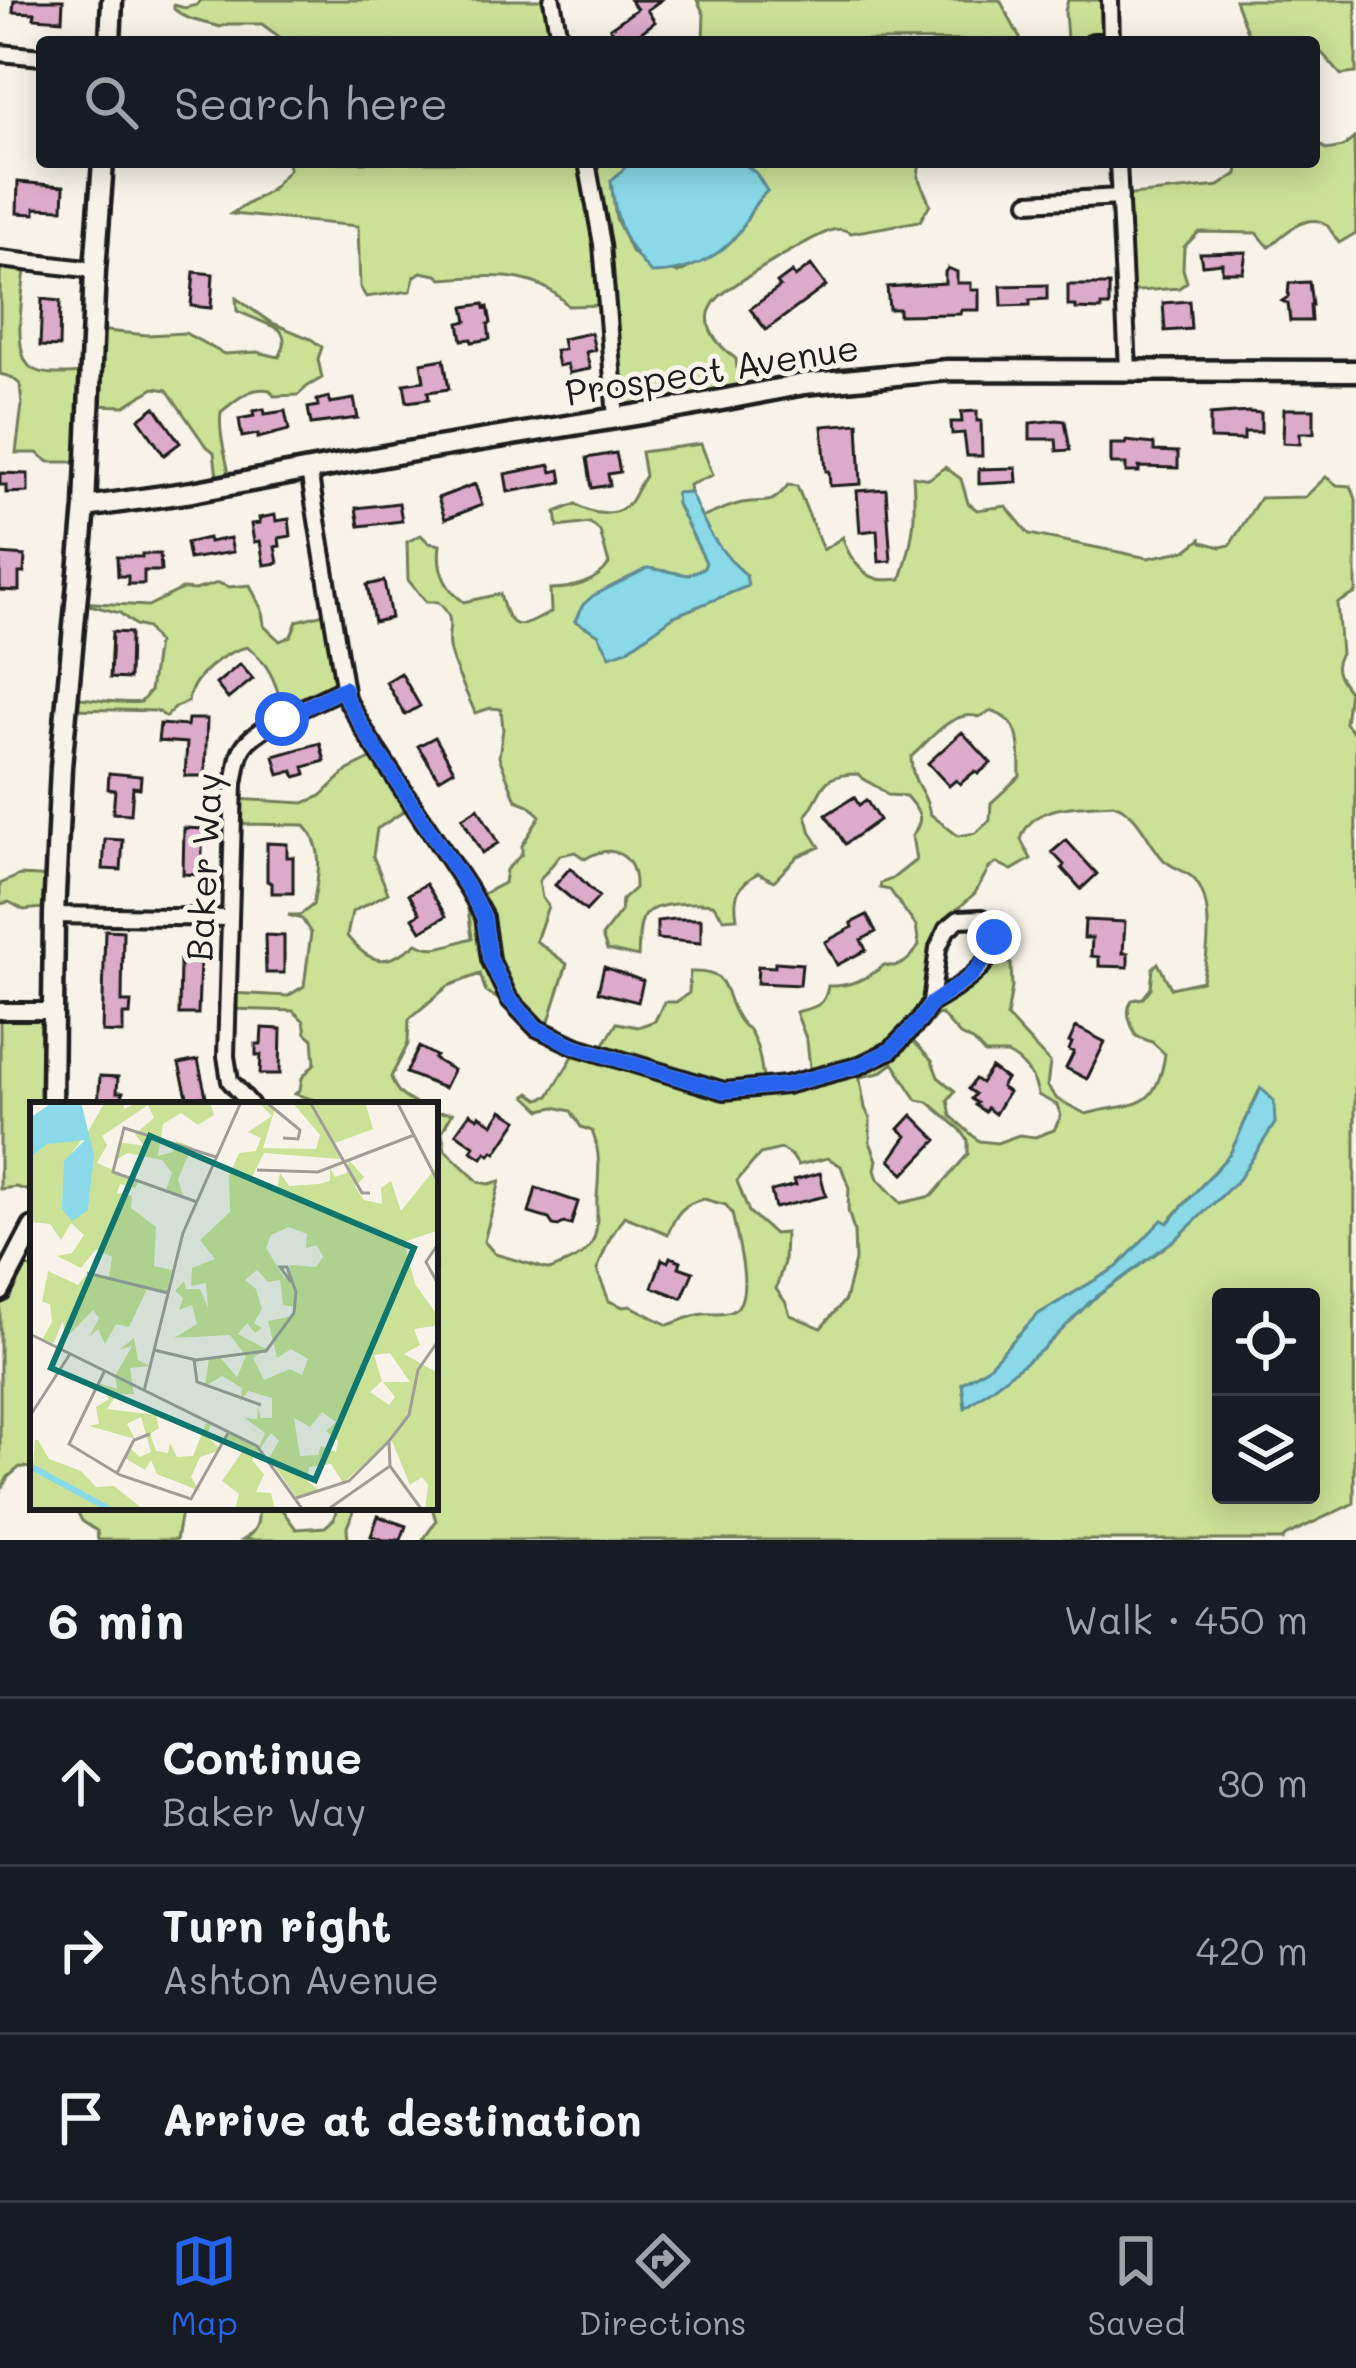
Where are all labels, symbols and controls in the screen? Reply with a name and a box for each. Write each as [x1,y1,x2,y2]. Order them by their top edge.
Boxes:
search box [36,36,1320,168]
icon: search [78,69,144,135]
text: Search here [174,73,448,131]
street label: Prospect Avenue [562,322,862,415]
route start [255,692,309,746]
street label: Baker Way [174,772,232,962]
route end [967,910,1021,964]
inset map [30,1102,438,1510]
map controls [1212,1288,1320,1504]
button: locate [1212,1288,1320,1396]
button: layers [1212,1396,1320,1504]
text: 6 min [48,1585,184,1652]
text: Walk · 450 m [1064,1593,1308,1644]
text: Continue [162,1727,362,1785]
icon: ahead [48,1749,114,1815]
text: 30 m [1218,1756,1308,1807]
text: Baker Way [162,1785,366,1836]
text: Turn right [162,1895,391,1953]
icon: right [48,1917,114,1983]
text: 420 m [1196,1924,1308,1975]
text: Ashton Avenue [162,1953,439,2004]
icon: arrive [48,2085,114,2151]
text: Arrive at destination [162,2089,642,2147]
tab: Map [171,2228,238,2343]
tab: Directions [579,2228,746,2343]
tab: Saved [1088,2228,1185,2343]

